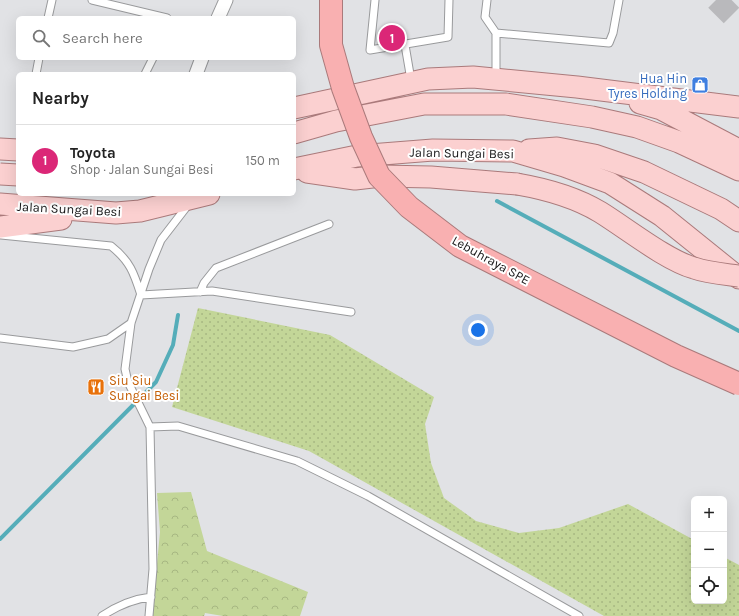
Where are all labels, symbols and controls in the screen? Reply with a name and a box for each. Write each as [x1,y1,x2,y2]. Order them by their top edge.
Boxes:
search box [16,16,296,60]
pin: 1 [379,23,405,53]
icon: search [30,27,52,49]
text: Search here [62,29,143,47]
place label: Hua Hin Tyres Holding [608,71,688,101]
shop icon: Hua Hin Tyres Holding [690,75,710,95]
text: Nearby [32,88,89,108]
text: Toyota [70,144,116,162]
street label: Jalan Sungai Besi [410,145,514,161]
text: 1 [43,153,47,168]
text: 150 m [245,153,280,168]
text: Shop · Jalan Sungai Besi [70,162,214,177]
street label: Jalan Sungai Besi [16,199,122,219]
street label: Lebuhraya SPE [449,232,533,288]
your location [468,320,488,340]
place label: Siu Siu Sungai Besi [109,373,180,403]
restaurant icon: Siu Siu Sungai Besi [86,377,106,397]
map controls [691,496,727,604]
button: + [691,496,727,532]
button: − [691,532,727,568]
button: locate [691,568,727,604]

